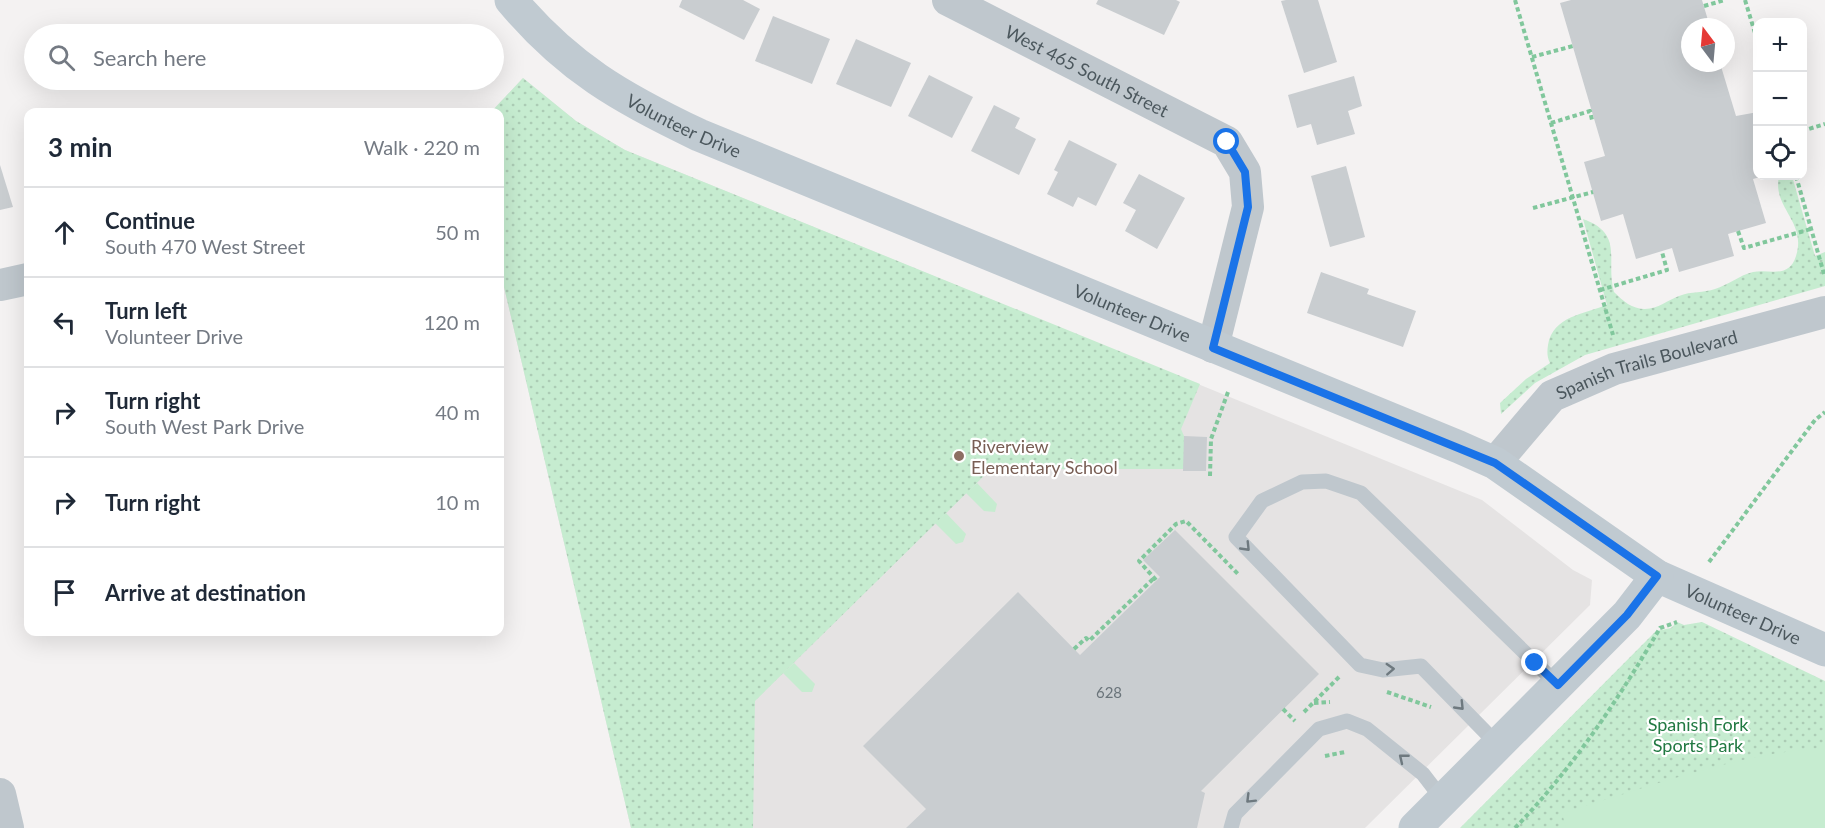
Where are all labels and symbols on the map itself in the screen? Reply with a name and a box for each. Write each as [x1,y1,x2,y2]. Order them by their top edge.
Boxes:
north arrow [1681,18,1735,72]
street label: West 465 South Street [1002,20,1173,122]
street label: Volunteer Drive [622,89,744,162]
route start [1213,128,1239,154]
street label: Volunteer Drive [1071,279,1194,347]
street label: Spanish Trails Boulevard [1552,325,1740,404]
place label: Riverview Elementary School [971,435,1118,478]
marker: Riverview Elementary School [952,449,966,463]
one-way arrow [1238,540,1249,551]
street label: Volunteer Drive [1682,579,1804,649]
route end [1521,649,1547,675]
one-way arrow [1386,662,1395,675]
house number: 628 [1096,683,1122,701]
one-way arrow [1453,700,1464,710]
park label: Spanish Fork Sports Park [1648,713,1749,756]
one-way arrow [1398,754,1409,765]
one-way arrow [1246,791,1257,802]

